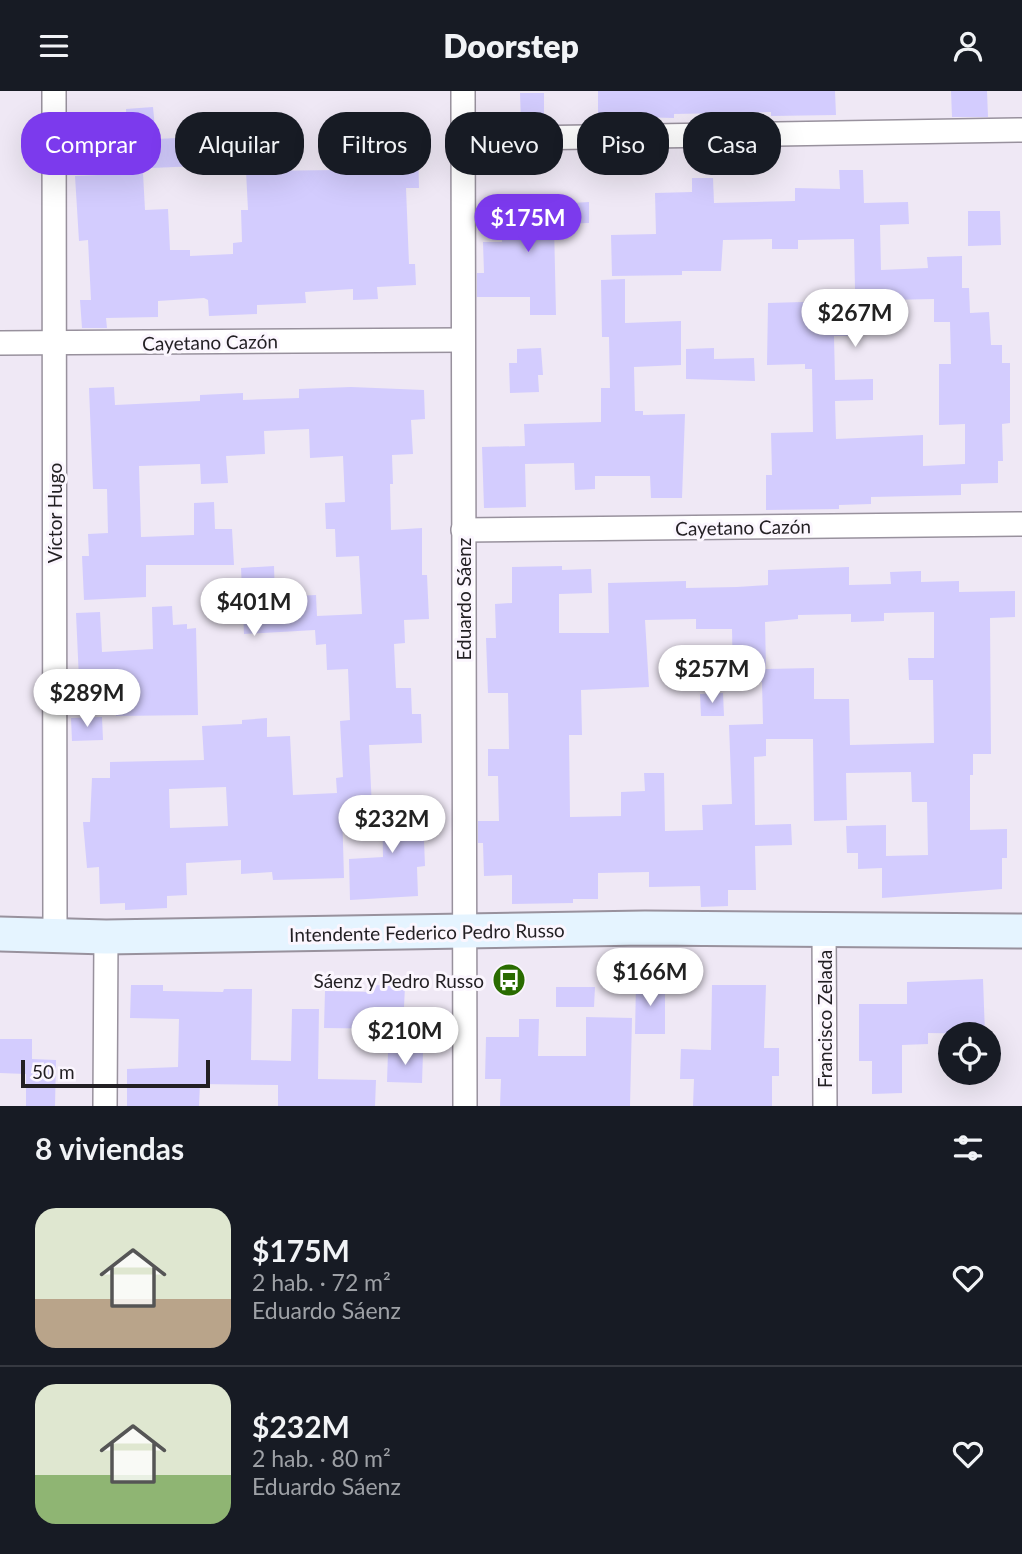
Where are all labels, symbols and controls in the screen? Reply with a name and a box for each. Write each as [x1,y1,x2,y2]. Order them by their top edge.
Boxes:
text: Doorstep [443,26,579,65]
icon: menu [35,27,73,65]
icon: person [949,27,987,65]
chip: Comprar [21,112,161,175]
chip: Alquilar [175,112,304,175]
chip: Filtros [318,112,431,175]
chip: Nuevo [445,112,563,175]
chip: Piso [577,112,669,175]
chip: Casa [683,112,781,175]
pin: $175M [479,195,577,254]
text: $175M [490,203,566,231]
pin: $267M [806,289,904,349]
text: $267M [817,298,893,326]
street label: Cayetano Cazón [142,329,278,355]
street label: Víctor Hugo [43,463,66,563]
street label: Cayetano Cazón [675,514,811,540]
street label: Eduardo Sáenz [452,538,475,660]
pin: $401M [205,579,303,638]
text: $401M [216,587,292,615]
pin: $257M [663,645,761,705]
text: $257M [674,654,750,682]
pin: $289M [38,669,136,729]
text: $289M [49,678,125,706]
pin: $232M [343,795,441,855]
text: $232M [354,804,430,832]
street label: Intendente Federico Pedro Russo [289,918,565,946]
pin: $166M [601,949,699,1008]
street label: Francisco Zelada [813,950,836,1088]
text: $166M [612,957,688,985]
bus stop icon: Sáenz y Pedro Russo [490,961,528,999]
place label: Sáenz y Pedro Russo [314,969,484,992]
pin: $210M [356,1007,454,1067]
text: $210M [367,1016,443,1044]
map controls [938,1022,1001,1085]
button: locate [938,1022,1001,1085]
scale bar [21,1057,210,1089]
text: 50 m [32,1060,75,1083]
icon: filters [949,1129,987,1167]
text: 8 viviendas [35,1130,184,1166]
text: $175M [252,1232,350,1268]
icon: home [91,1236,175,1320]
icon: heart [949,1259,987,1297]
text: 2 hab. · 72 m² [252,1268,391,1296]
text: Eduardo Sáenz [252,1296,401,1324]
text: $232M [252,1408,350,1444]
icon: home [91,1412,175,1496]
icon: heart [949,1435,987,1473]
text: 2 hab. · 80 m² [252,1444,391,1472]
text: Eduardo Sáenz [252,1472,401,1500]

